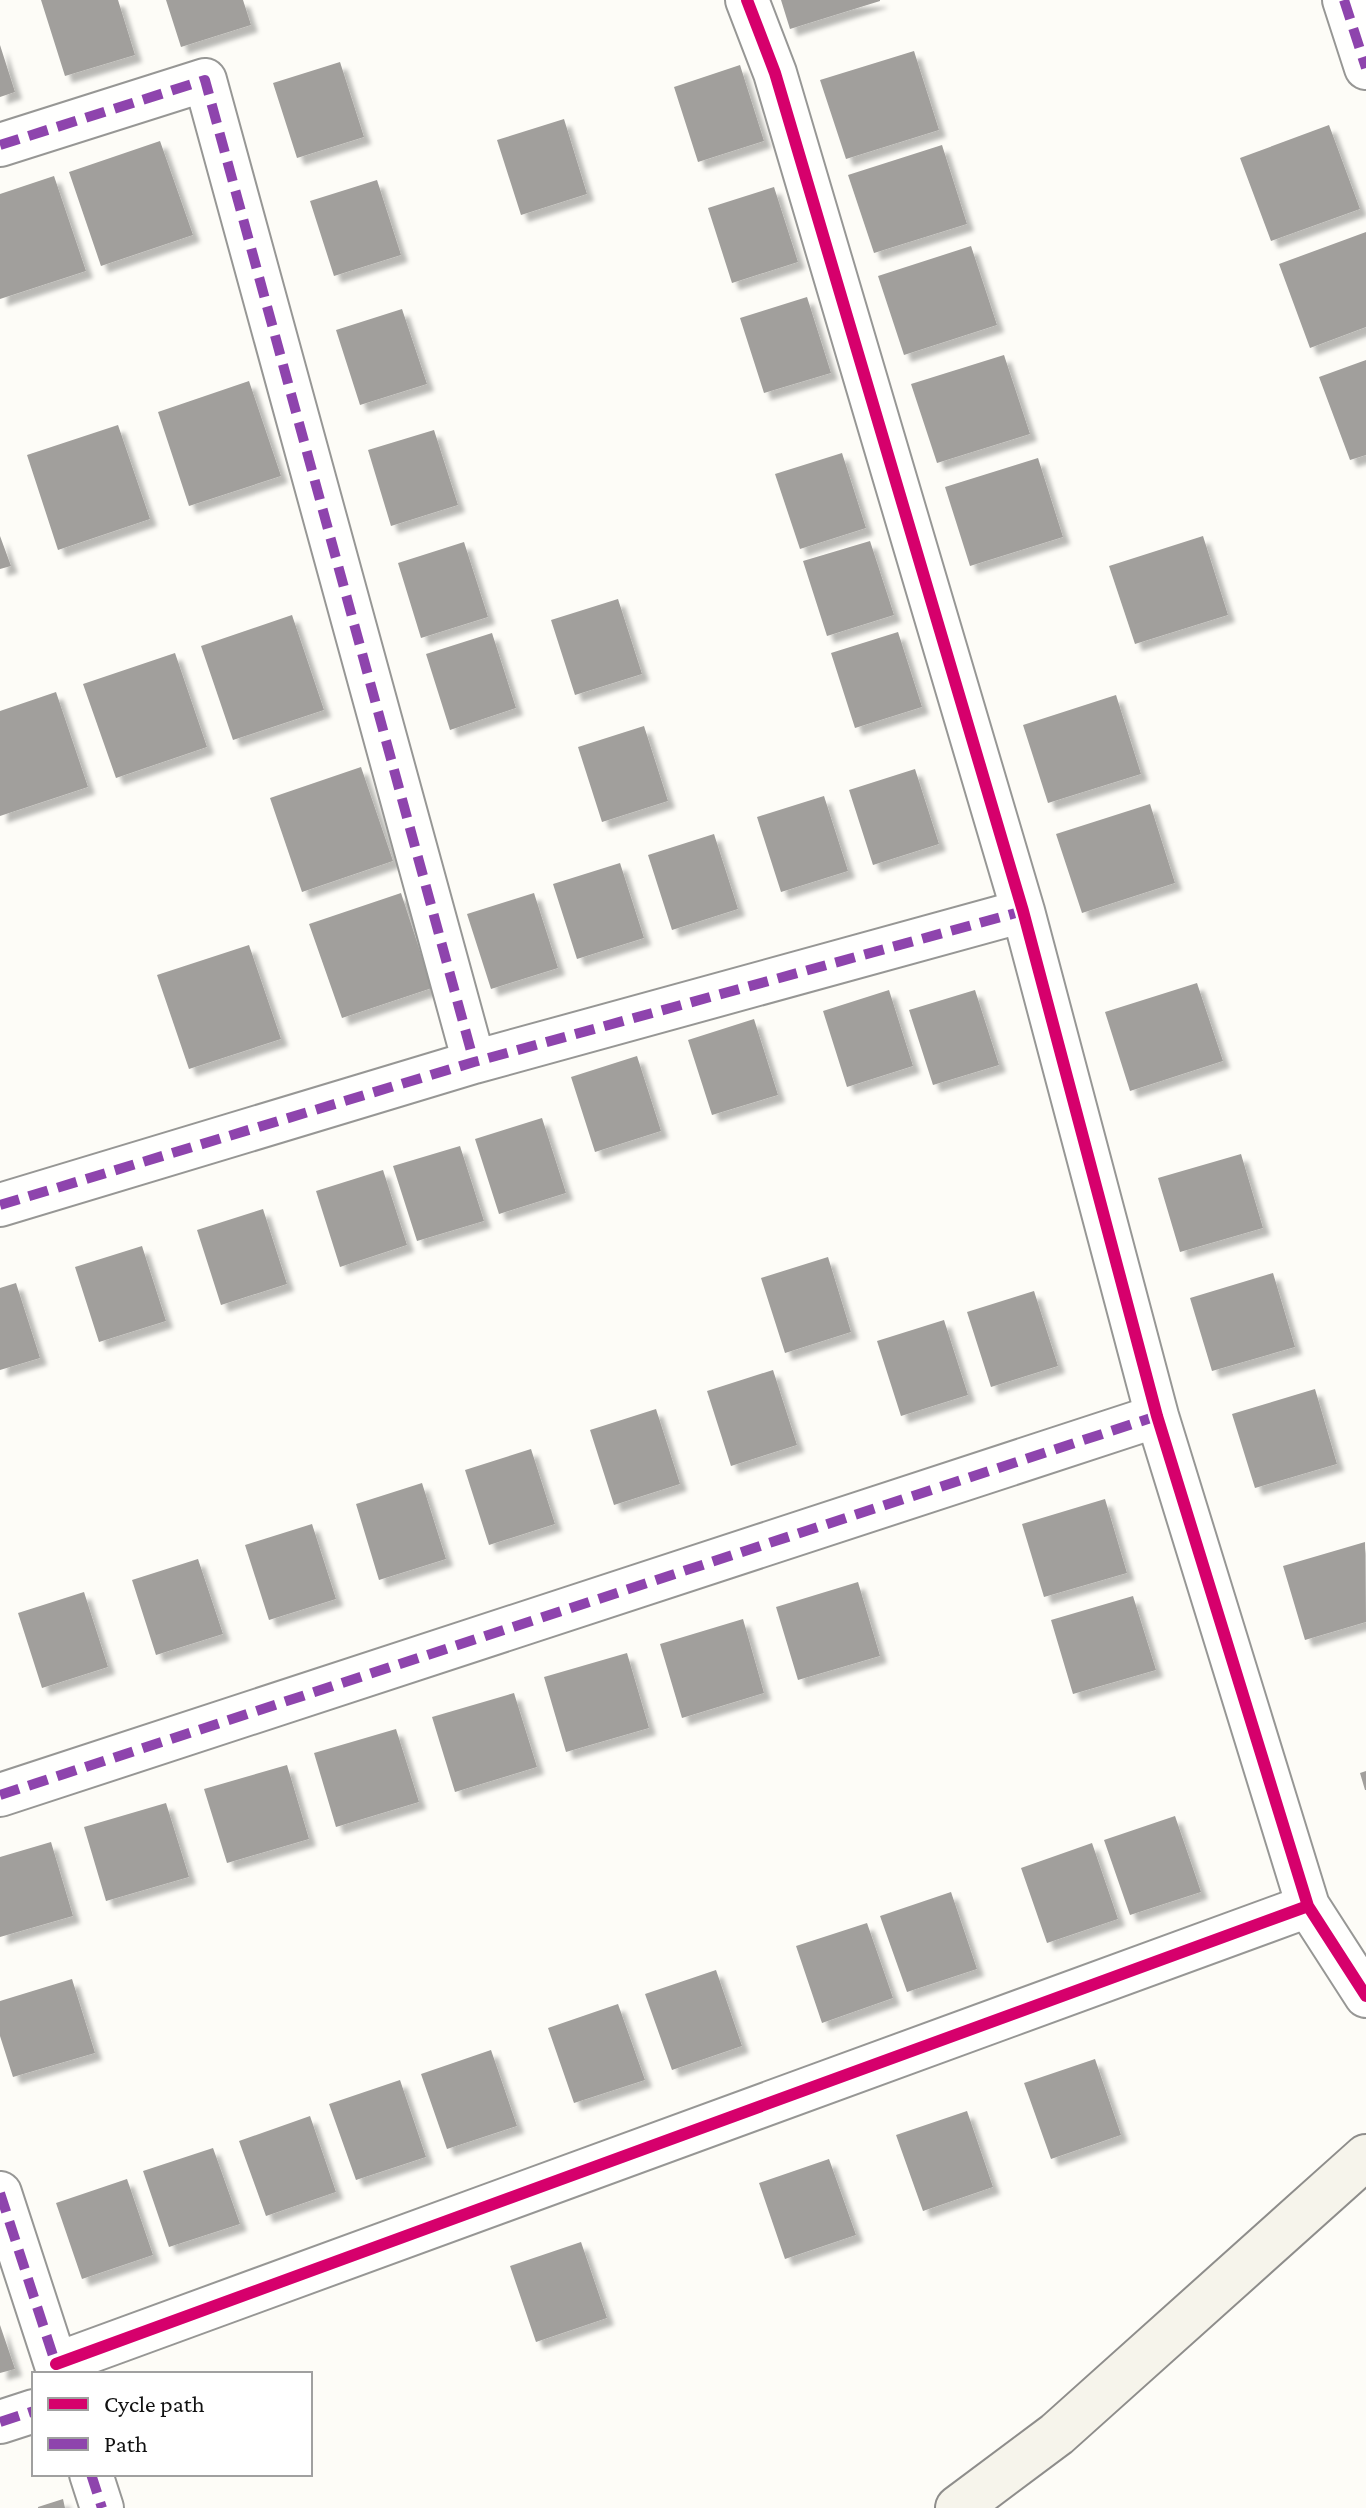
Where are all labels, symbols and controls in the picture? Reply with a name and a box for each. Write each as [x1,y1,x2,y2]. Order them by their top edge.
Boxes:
legend [32,2372,312,2476]
text: Cycle path [104,2390,205,2417]
text: Path [104,2430,148,2457]

